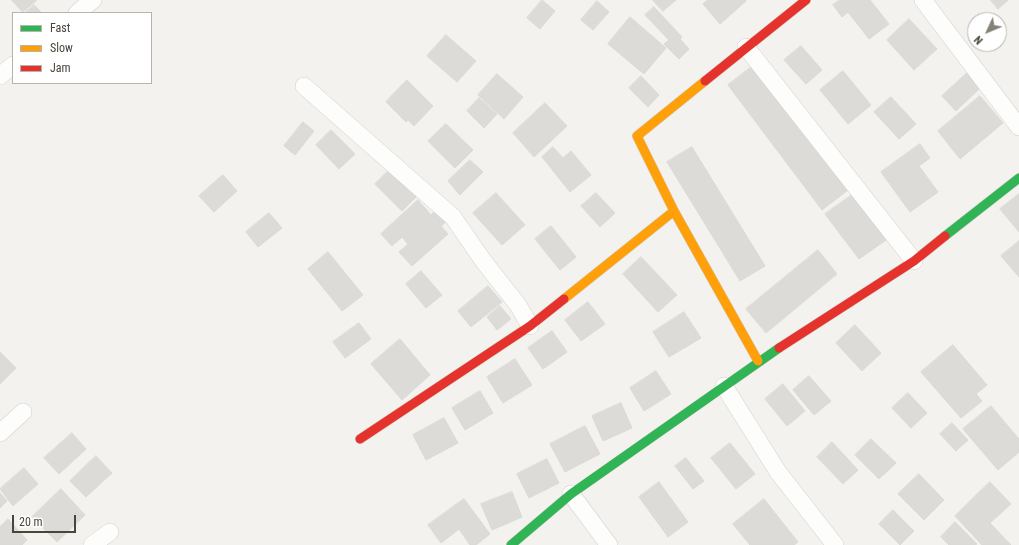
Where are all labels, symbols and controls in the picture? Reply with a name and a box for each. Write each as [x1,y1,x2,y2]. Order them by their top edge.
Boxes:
legend [12,12,152,84]
north arrow [967,12,1007,52]
text: Fast [50,21,70,35]
text: N [972,33,986,47]
text: Slow [50,41,73,55]
text: Jam [50,61,71,75]
scale bar [14,507,78,533]
text: 20 m [19,515,43,529]

